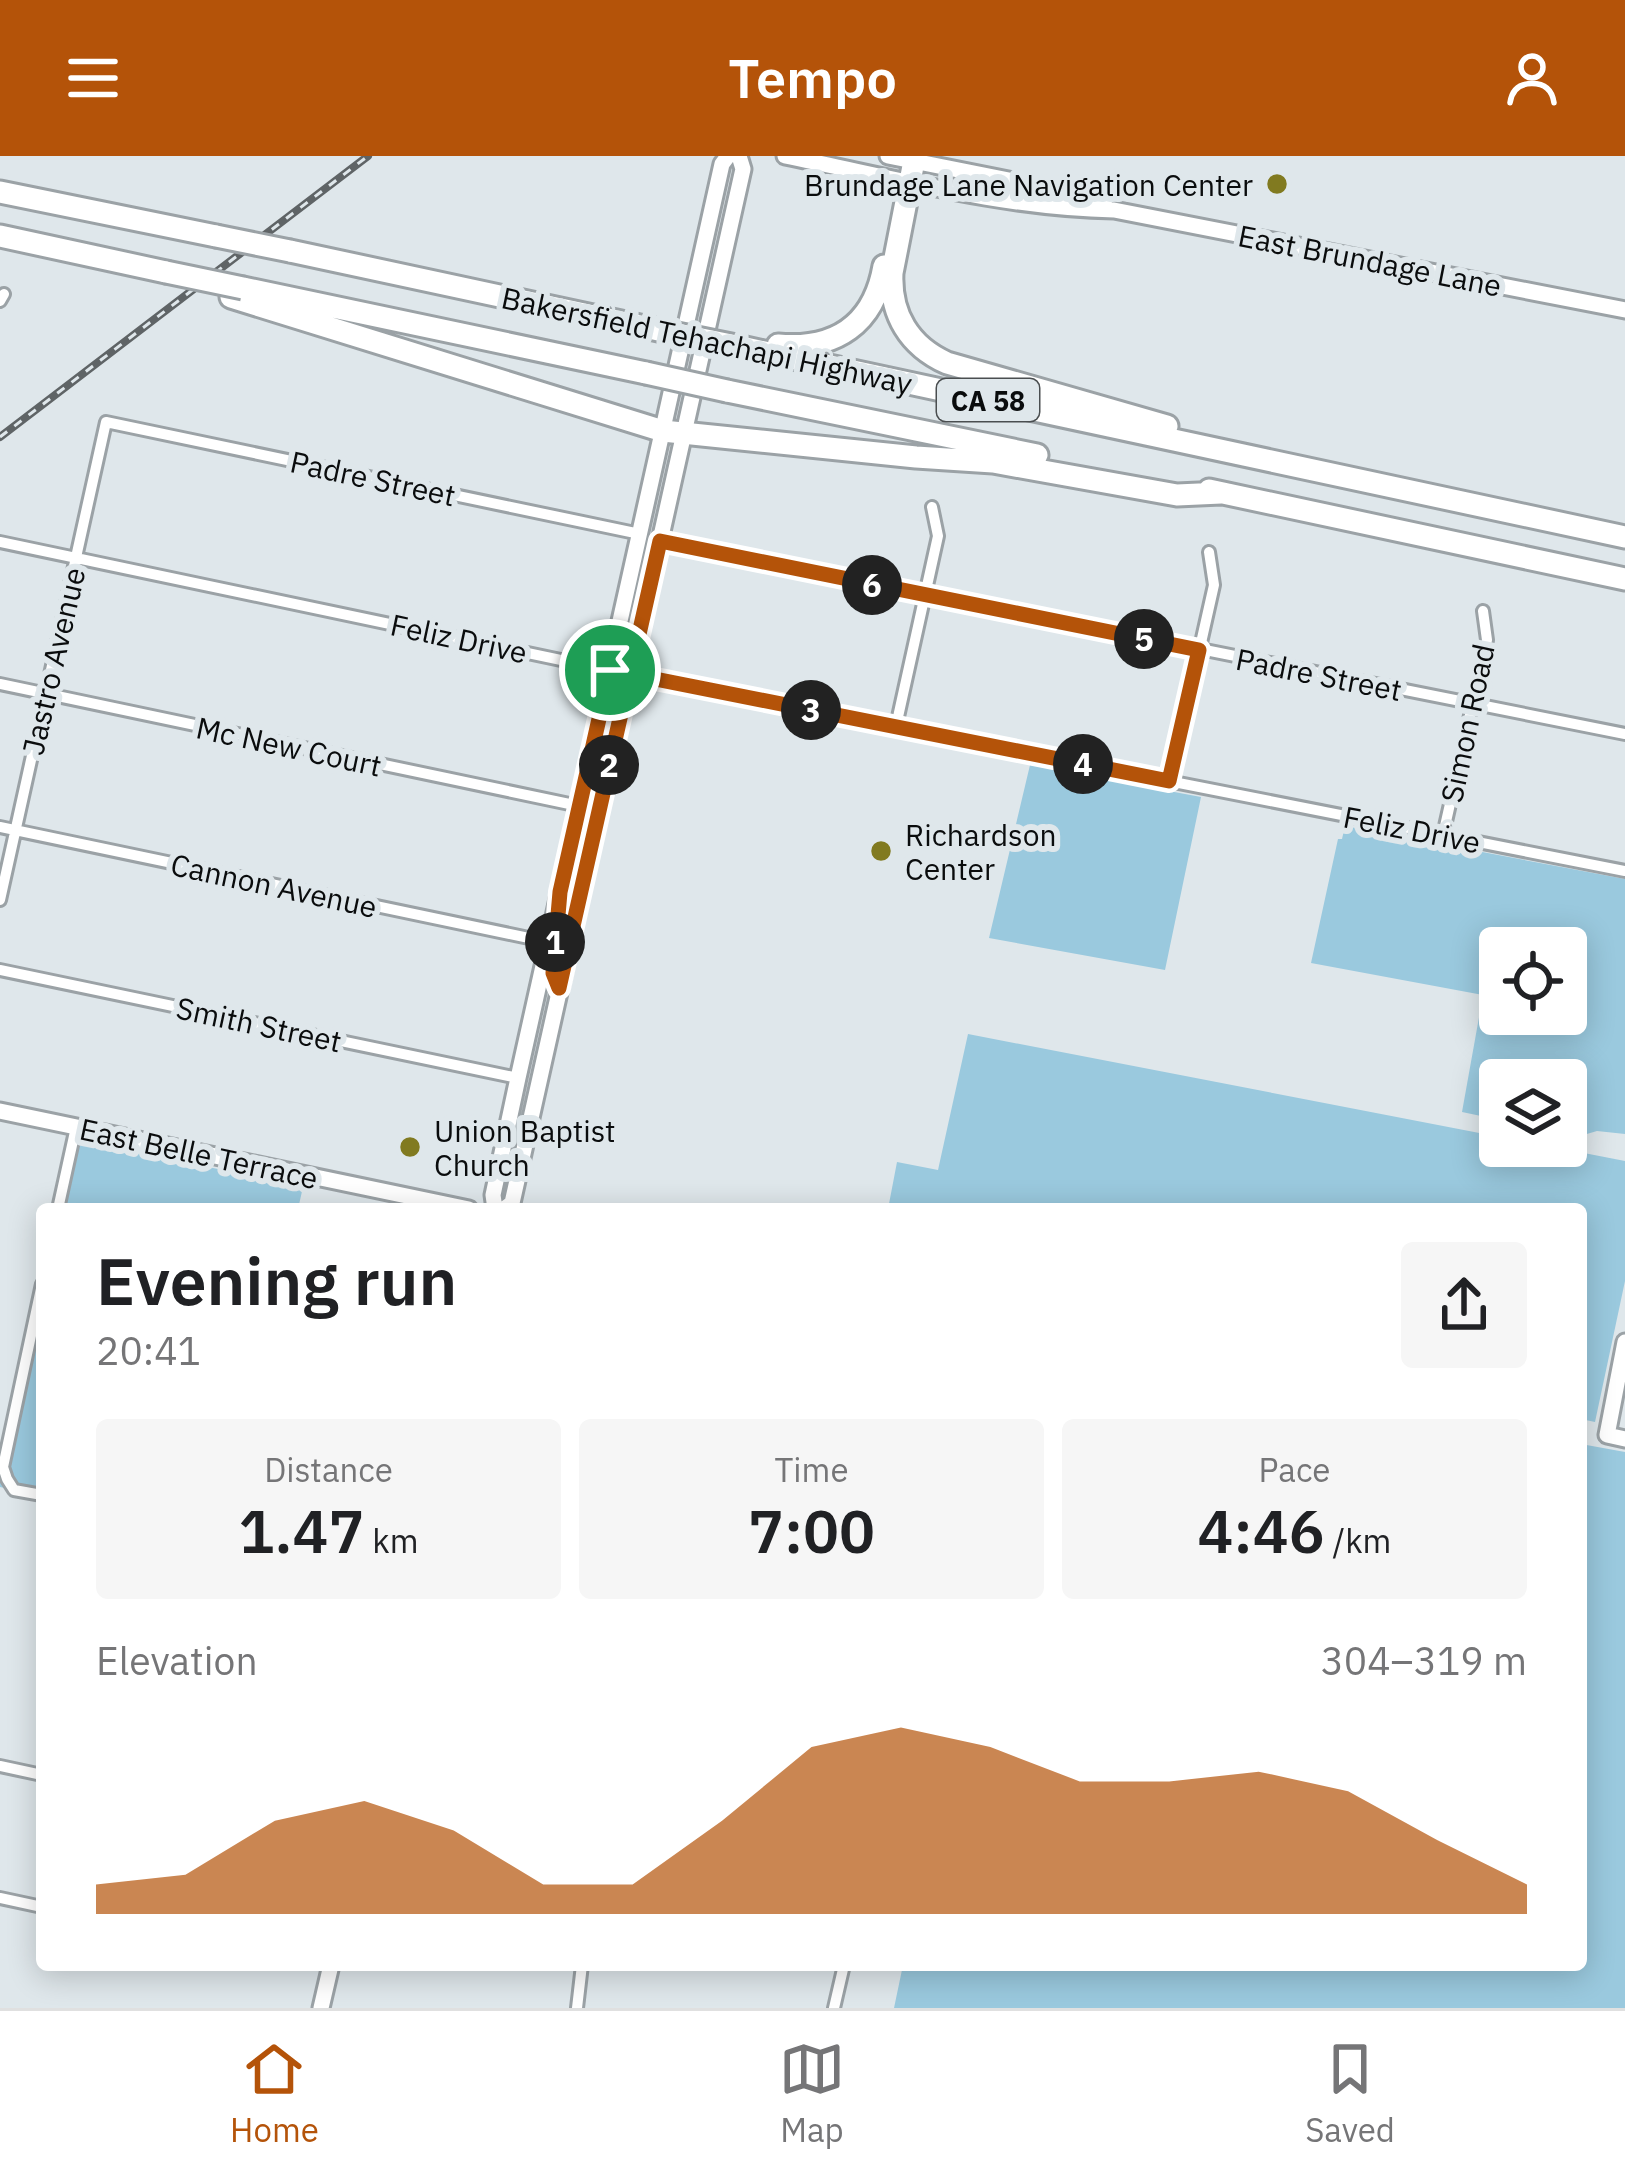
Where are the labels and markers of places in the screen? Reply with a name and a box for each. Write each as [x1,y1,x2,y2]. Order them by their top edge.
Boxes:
place label: Brundage Lane Navigation Center [804,165,1253,204]
marker: Brundage Lane Navigation Center [1264,171,1290,197]
pin: 6 [842,555,902,615]
pin: 5 [1114,609,1174,669]
pin [559,619,661,721]
pin: 3 [781,680,841,740]
pin: 4 [1053,734,1113,794]
pin: 2 [579,735,639,795]
place label: Richardson Center [905,815,1057,888]
marker: Richardson Center [868,838,894,864]
pin: 1 [525,912,585,972]
place label: Union Baptist Church [434,1111,616,1184]
marker: Union Baptist Church [397,1134,423,1160]

